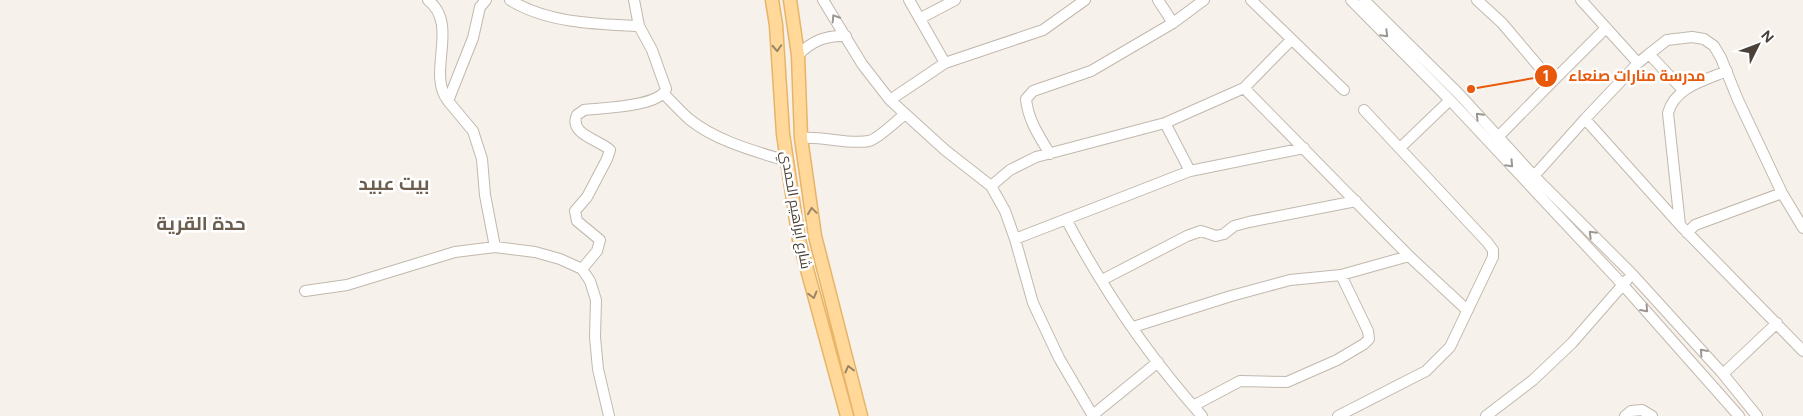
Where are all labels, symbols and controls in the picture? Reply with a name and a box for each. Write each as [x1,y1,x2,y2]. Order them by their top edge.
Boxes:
one-way arrow [831,14,841,23]
north arrow [1733,20,1783,70]
text: N [1757,27,1777,46]
one-way arrow [1379,29,1388,38]
one-way arrow [772,45,783,53]
callout: مدرسة منارات صنعاء [1533,61,1715,91]
text: 1 [1543,67,1549,85]
text: مدرسة منارات صنعاء [1569,67,1705,85]
one-way arrow [1476,113,1485,122]
street label: شارع ابراهيم الحمدي [774,150,814,271]
one-way arrow [1504,159,1513,168]
district label: بيت عبيد [358,172,430,195]
one-way arrow [807,206,818,214]
district label: حدة القرية [156,212,246,235]
one-way arrow [1588,231,1597,240]
one-way arrow [808,291,818,299]
one-way arrow [1639,303,1648,312]
one-way arrow [1700,349,1709,358]
one-way arrow [845,365,855,373]

